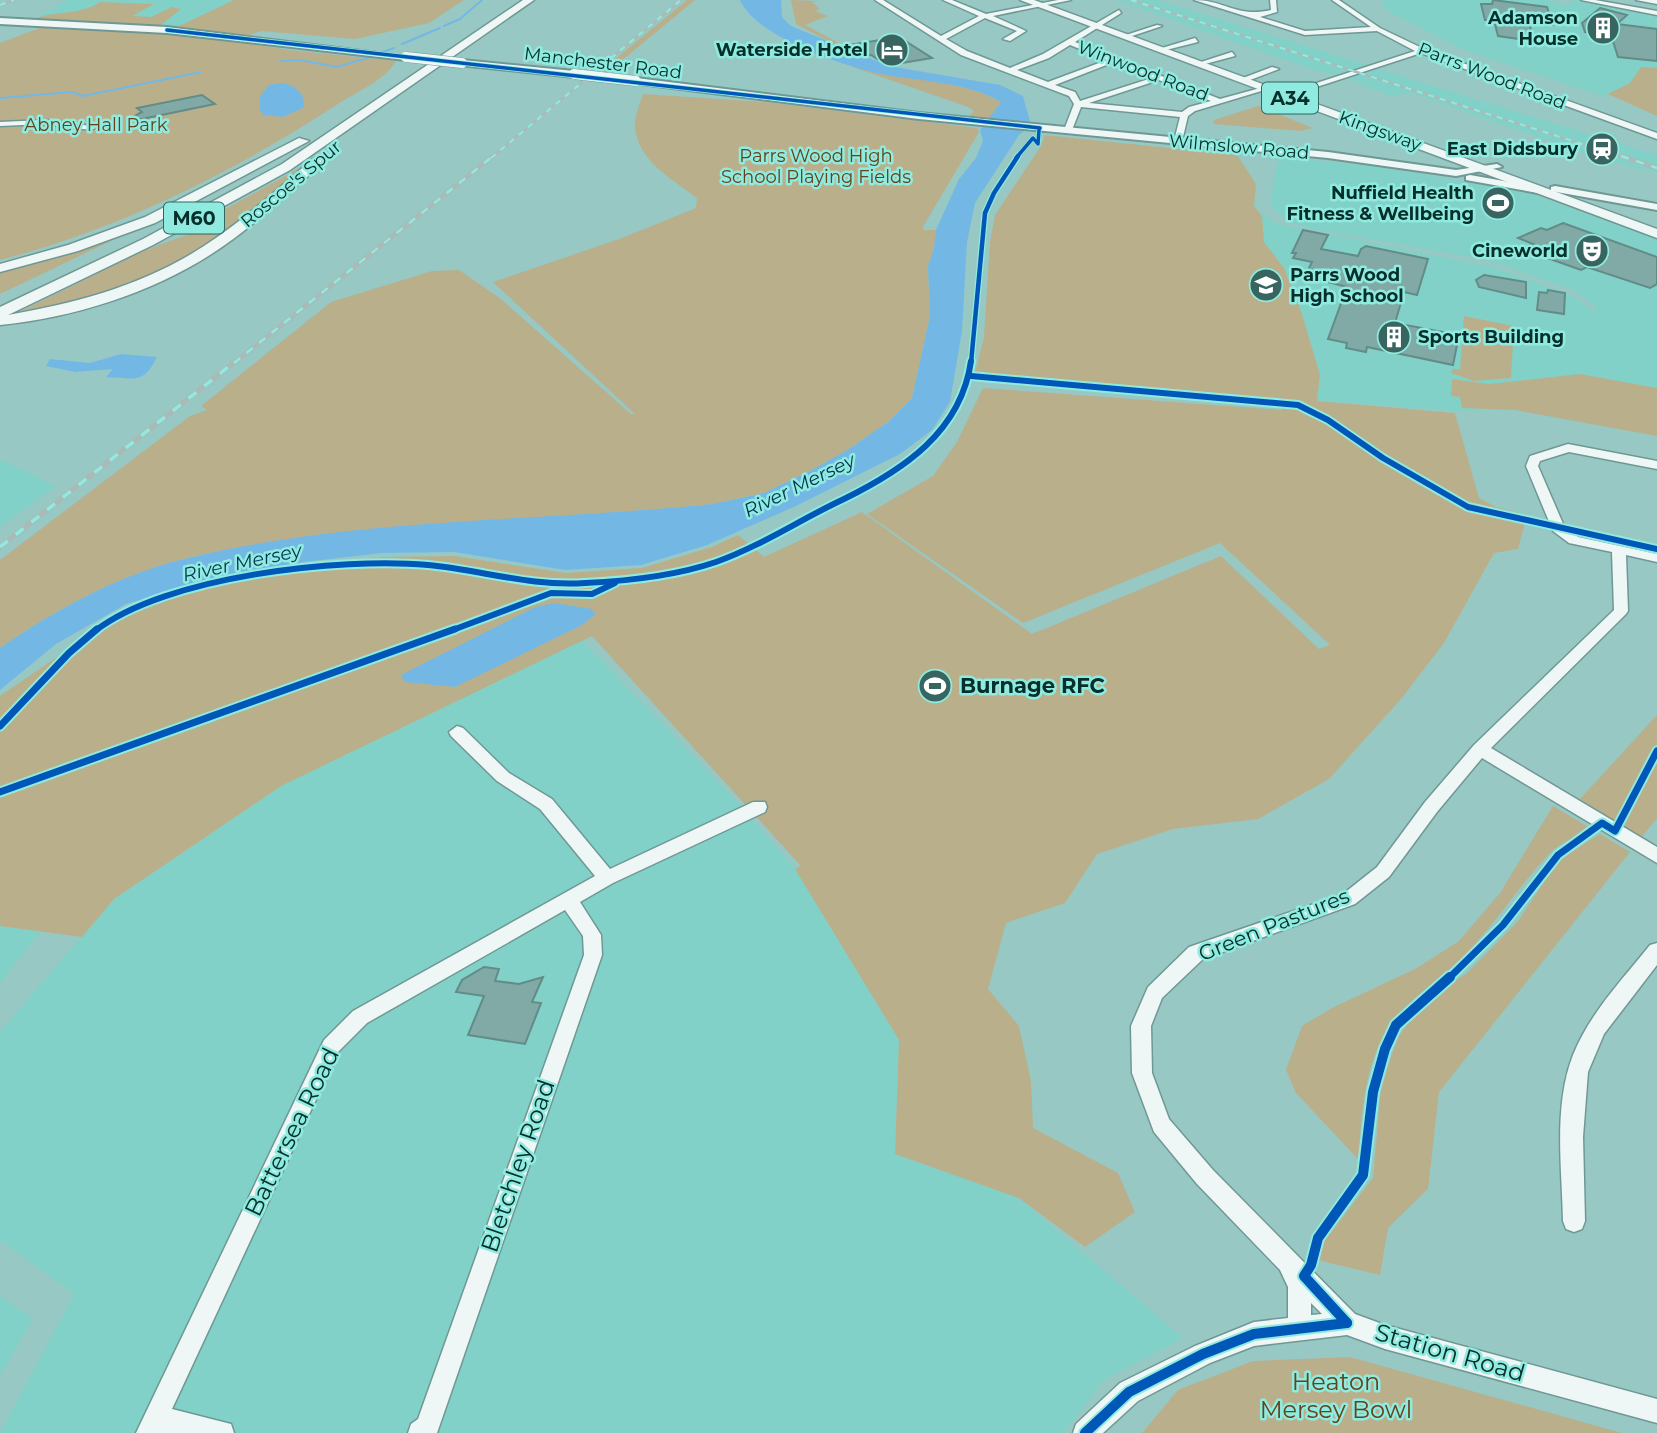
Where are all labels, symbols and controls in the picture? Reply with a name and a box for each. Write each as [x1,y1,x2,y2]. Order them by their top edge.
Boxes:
place label: Adamson House [1487,7,1578,50]
building icon: Adamson House [1584,9,1622,47]
hotel icon: Waterside Hotel [873,31,911,69]
street label: Winwood Road [1074,36,1212,106]
street label: Parrs Wood Road [1415,38,1569,114]
place label: Waterside Hotel [716,39,868,61]
street label: Manchester Road [523,42,683,84]
road number: A34 [1262,82,1318,114]
street label: Kingsway [1336,106,1425,156]
park label: Abney Hall Park [24,114,168,136]
street label: Wilmslow Road [1168,130,1310,164]
station icon: East Didsbury [1583,130,1621,168]
street label: Roscoe's Spur [236,136,346,232]
place label: East Didsbury [1447,138,1578,160]
park label: Parrs Wood High School Playing Fields [721,145,911,188]
place label: Nuffield Health Fitness & Wellbeing [1287,182,1474,225]
sports icon: Nuffield Health Fitness & Wellbeing [1479,184,1517,222]
road number: M60 [164,202,224,233]
theatre icon: Cineworld [1573,232,1611,270]
place label: Cineworld [1472,240,1568,262]
place label: Parrs Wood High School [1290,264,1404,307]
school or university icon: Parrs Wood High School [1247,266,1285,304]
building icon: Sports Building [1375,318,1413,356]
place label: Sports Building [1418,326,1564,348]
water label: River Mersey [740,448,860,522]
water label: River Mersey [181,538,305,586]
sports icon: Burnage RFC [916,667,954,705]
place label: Burnage RFC [960,673,1105,698]
street label: Green Pastures [1195,883,1353,966]
street label: Battersea Road [238,1043,345,1221]
street label: Bletchley Road [474,1076,561,1256]
street label: Station Road [1372,1317,1528,1388]
park label: Heaton Mersey Bowl [1260,1367,1412,1424]

